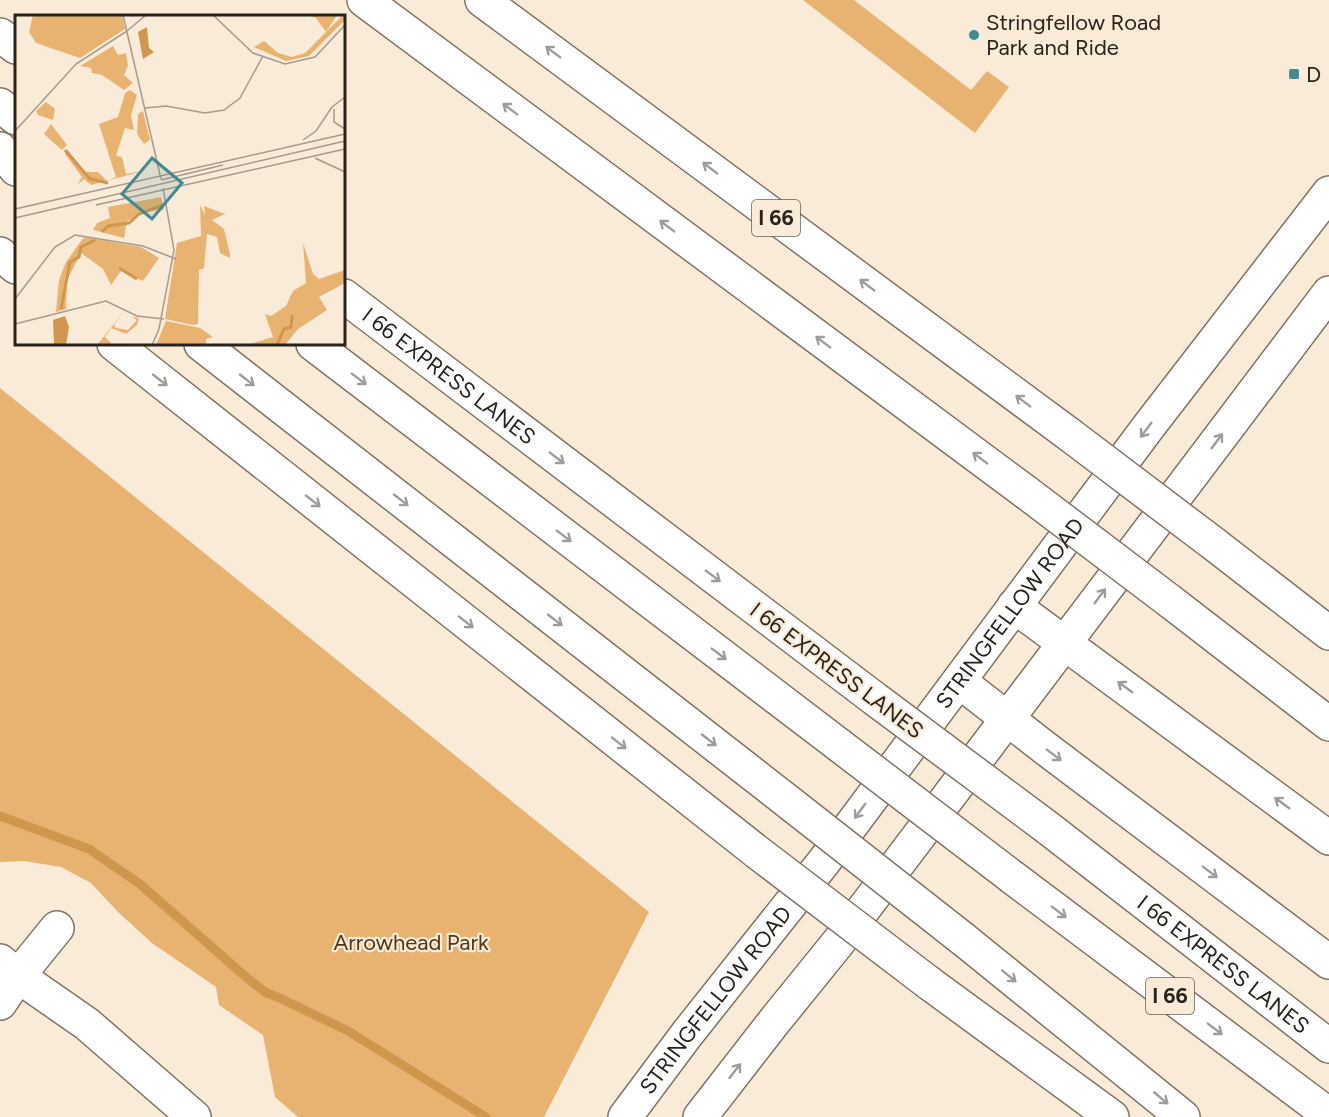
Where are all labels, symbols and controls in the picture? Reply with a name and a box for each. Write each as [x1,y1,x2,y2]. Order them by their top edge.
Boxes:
place label: Stringfellow Road Park and Ride [986,9,1161,61]
inset map [15,15,345,345]
marker: Stringfellow Road Park and Ride [967,28,981,42]
one-way arrow [546,46,562,59]
place label: D [1306,61,1321,88]
marker: D [1287,67,1301,81]
one-way arrow [503,103,519,115]
one-way arrow [702,162,718,175]
road number: I 66 [752,200,800,236]
one-way arrow [659,219,675,232]
one-way arrow [859,278,875,291]
street label: I 66 EXPRESS LANES [357,302,541,451]
one-way arrow [816,336,832,348]
one-way arrow [151,373,167,386]
one-way arrow [239,373,255,386]
one-way arrow [351,373,367,385]
one-way arrow [1016,394,1032,407]
one-way arrow [1139,422,1152,438]
one-way arrow [1211,433,1223,449]
one-way arrow [549,452,565,464]
one-way arrow [972,452,988,465]
one-way arrow [393,493,409,506]
one-way arrow [304,494,320,507]
street label: STRINGFELLOW ROAD [930,513,1090,714]
one-way arrow [556,529,572,542]
one-way arrow [704,570,720,582]
one-way arrow [1093,589,1106,605]
street label: I 66 EXPRESS LANES [745,596,929,744]
one-way arrow [547,613,563,626]
one-way arrow [457,615,473,628]
one-way arrow [711,647,727,660]
one-way arrow [1118,681,1134,694]
one-way arrow [700,733,716,746]
one-way arrow [610,736,626,749]
one-way arrow [1046,749,1062,761]
one-way arrow [1274,797,1290,810]
one-way arrow [854,803,867,819]
one-way arrow [1202,866,1218,878]
street label: I 66 EXPRESS LANES [1133,889,1315,1039]
street label: STRINGFELLOW ROAD [634,901,797,1099]
one-way arrow [1050,906,1066,918]
park label: Arrowhead Park [333,929,489,956]
one-way arrow [1001,969,1017,982]
road number: I 66 [1146,978,1194,1014]
one-way arrow [1206,1023,1222,1035]
one-way arrow [729,1063,742,1079]
one-way arrow [1153,1091,1168,1105]

